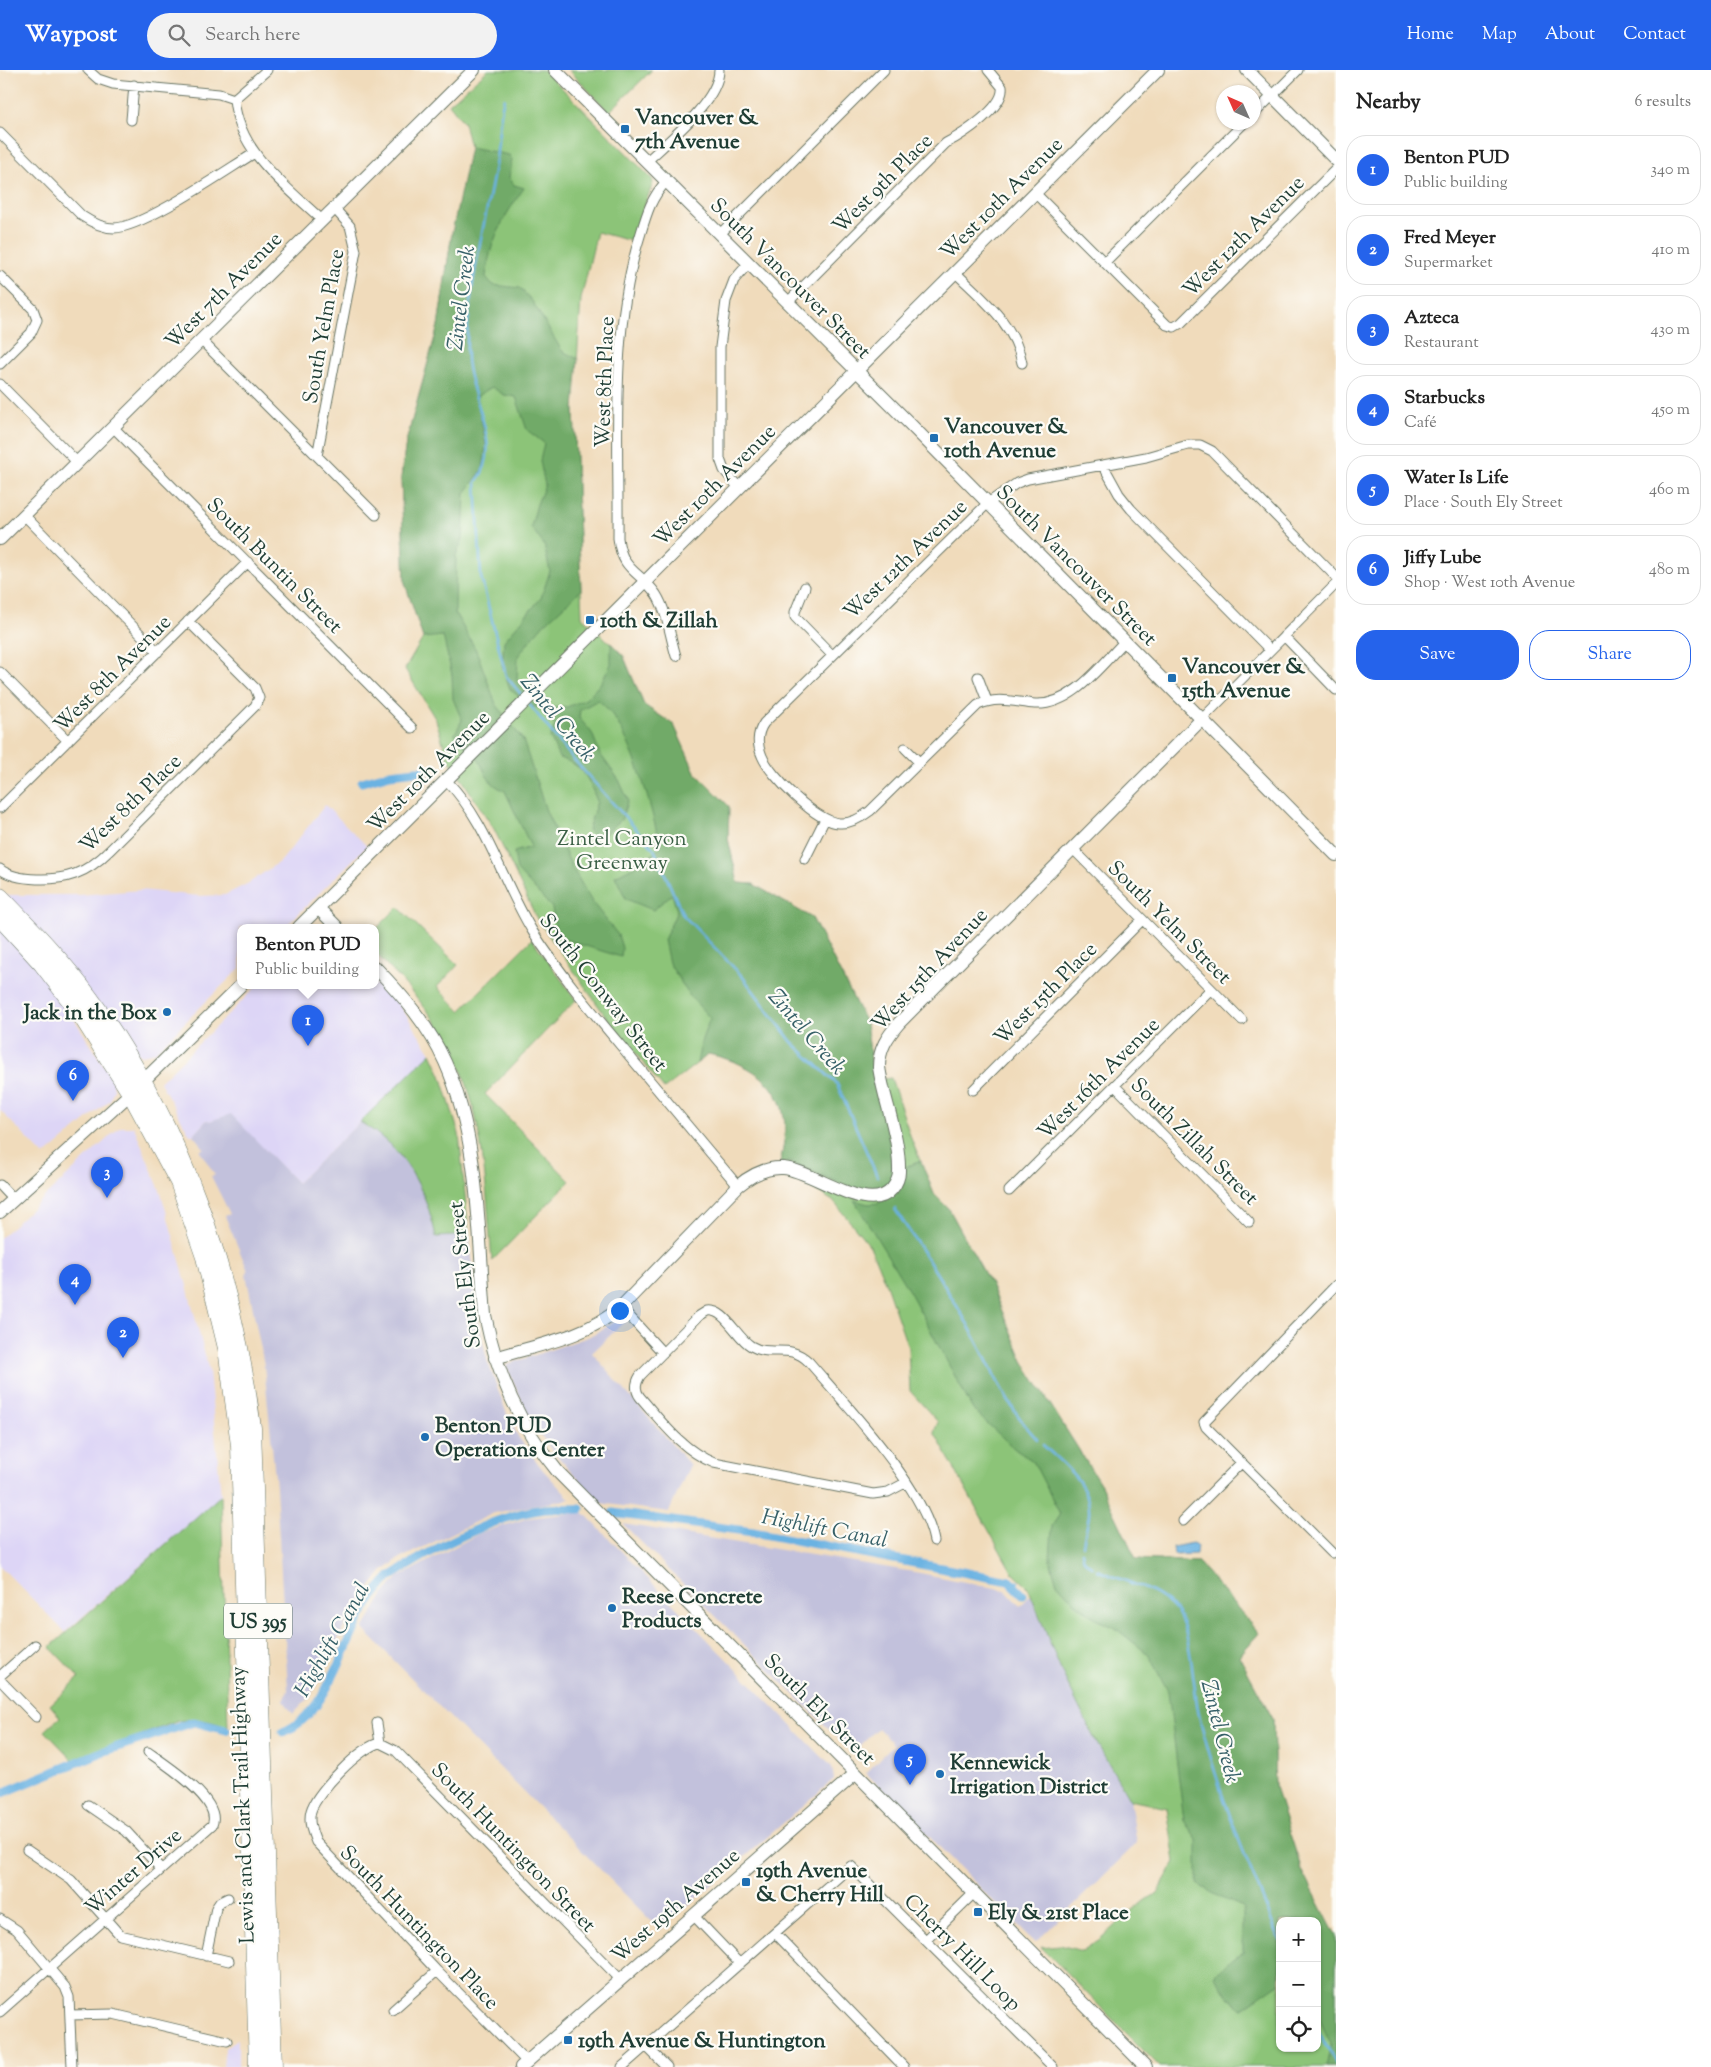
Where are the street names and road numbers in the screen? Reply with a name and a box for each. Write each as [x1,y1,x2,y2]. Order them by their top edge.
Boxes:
street label: West 9th Place [826,127,940,241]
street label: West 10th Avenue [934,131,1071,268]
street label: West 12th Avenue [1177,170,1312,305]
street label: South Vancouver Street [702,192,877,367]
street label: West 7th Avenue [159,226,290,357]
street label: South Yelm Place [297,247,353,406]
street label: West 8th Place [589,316,623,448]
street label: West 10th Avenue [647,418,784,555]
street label: South Vancouver Street [988,479,1163,654]
street label: South Buntin Street [199,492,348,641]
street label: West 12th Avenue [838,493,975,627]
street label: West 8th Avenue [48,609,179,740]
street label: West 10th Avenue [361,704,498,841]
street label: West 8th Place [74,748,189,861]
street label: South Yelm Street [1100,855,1237,992]
street label: West 15th Avenue [865,902,996,1039]
street label: South Conway Street [531,908,674,1079]
street label: West 15th Place [988,936,1105,1053]
street label: West 16th Avenue [1031,1011,1168,1148]
street label: South Zillah Street [1123,1072,1264,1213]
street label: South Ely Street [442,1200,490,1350]
road number: US 395 [224,1604,292,1638]
street label: South Ely Street [756,1648,881,1773]
street label: Lewis and Clark Trail Highway [224,1665,264,1944]
street label: South Huntington Street [423,1757,602,1940]
street label: Winter Drive [79,1822,189,1923]
street label: South Huntington Place [332,1839,505,2017]
street label: West 19th Avenue [605,1842,747,1971]
street label: Cherry Hill Loop [896,1888,1027,2019]

